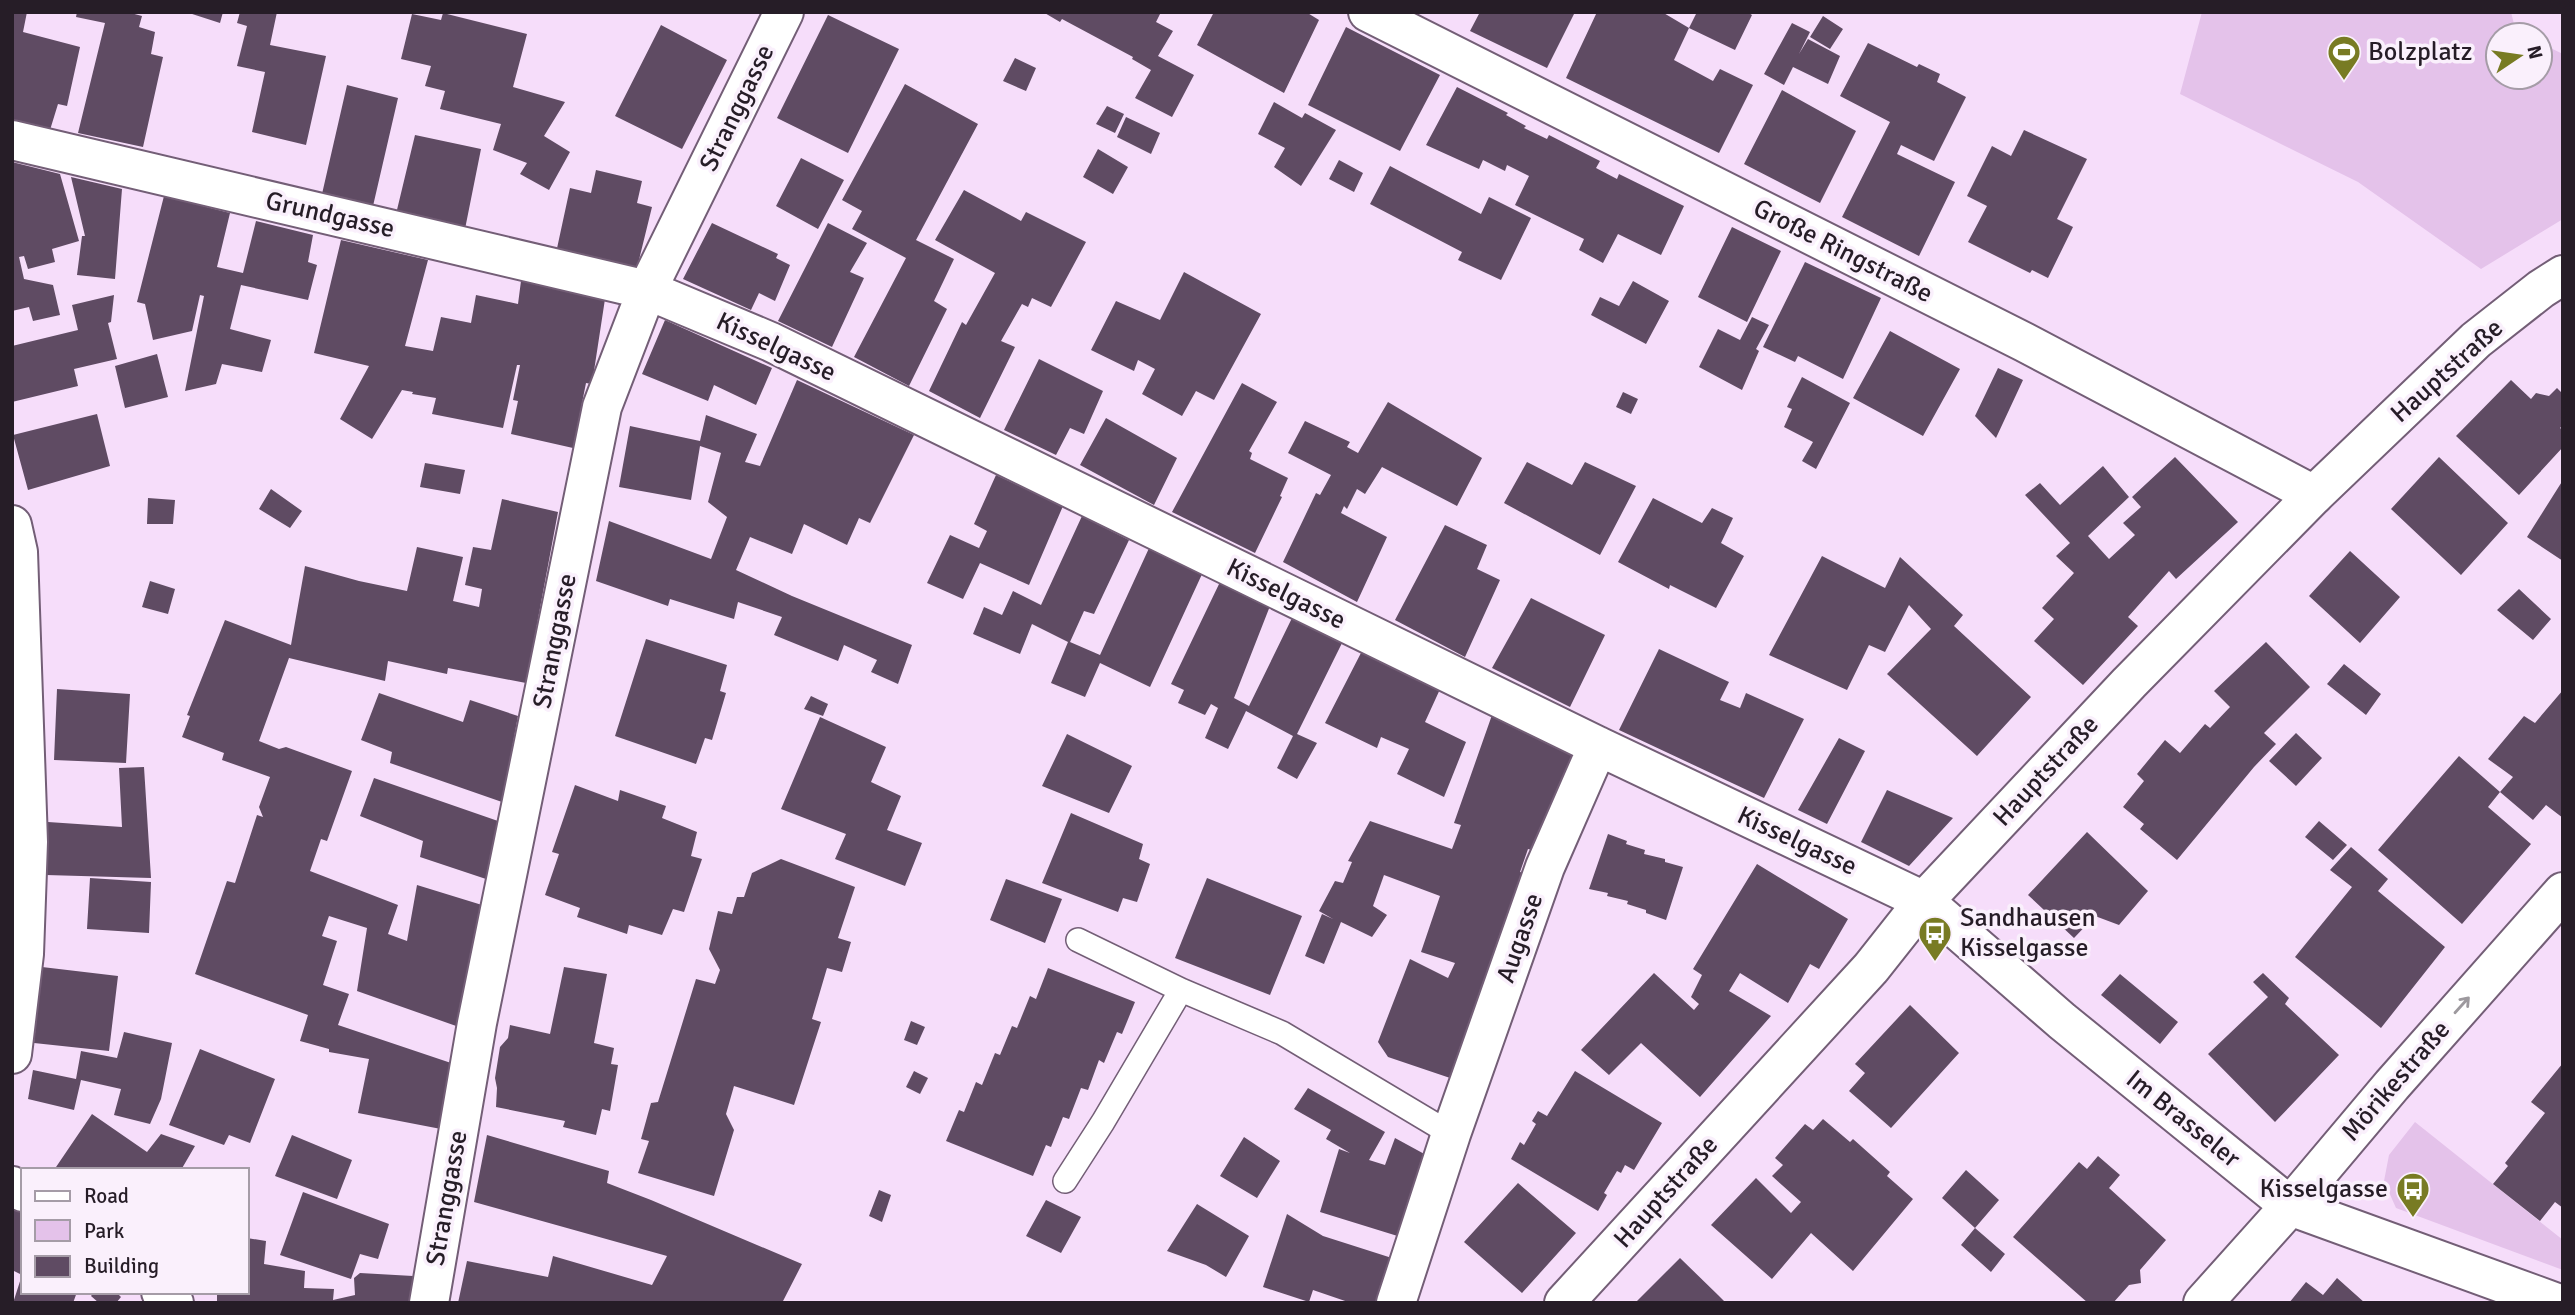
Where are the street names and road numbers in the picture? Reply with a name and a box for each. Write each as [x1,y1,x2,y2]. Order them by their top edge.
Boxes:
street label: Stranggasse [693,40,781,176]
street label: Grundgasse [263,185,397,245]
street label: Große Ringstraße [1748,192,1938,310]
street label: Kisselgasse [711,305,841,389]
street label: Hauptstraße [2384,312,2510,430]
street label: Kisselgasse [1221,551,1351,637]
street label: Stranggasse [526,571,584,711]
street label: Hauptstraße [1986,709,2106,833]
street label: Kisselgasse [1732,799,1862,883]
street label: Augasse [1490,889,1550,987]
street label: Mörikestraße [2335,1014,2457,1148]
street label: Im Brasseler [2119,1063,2247,1175]
street label: Stranggasse [419,1128,475,1268]
street label: Hauptstraße [1607,1129,1725,1255]

